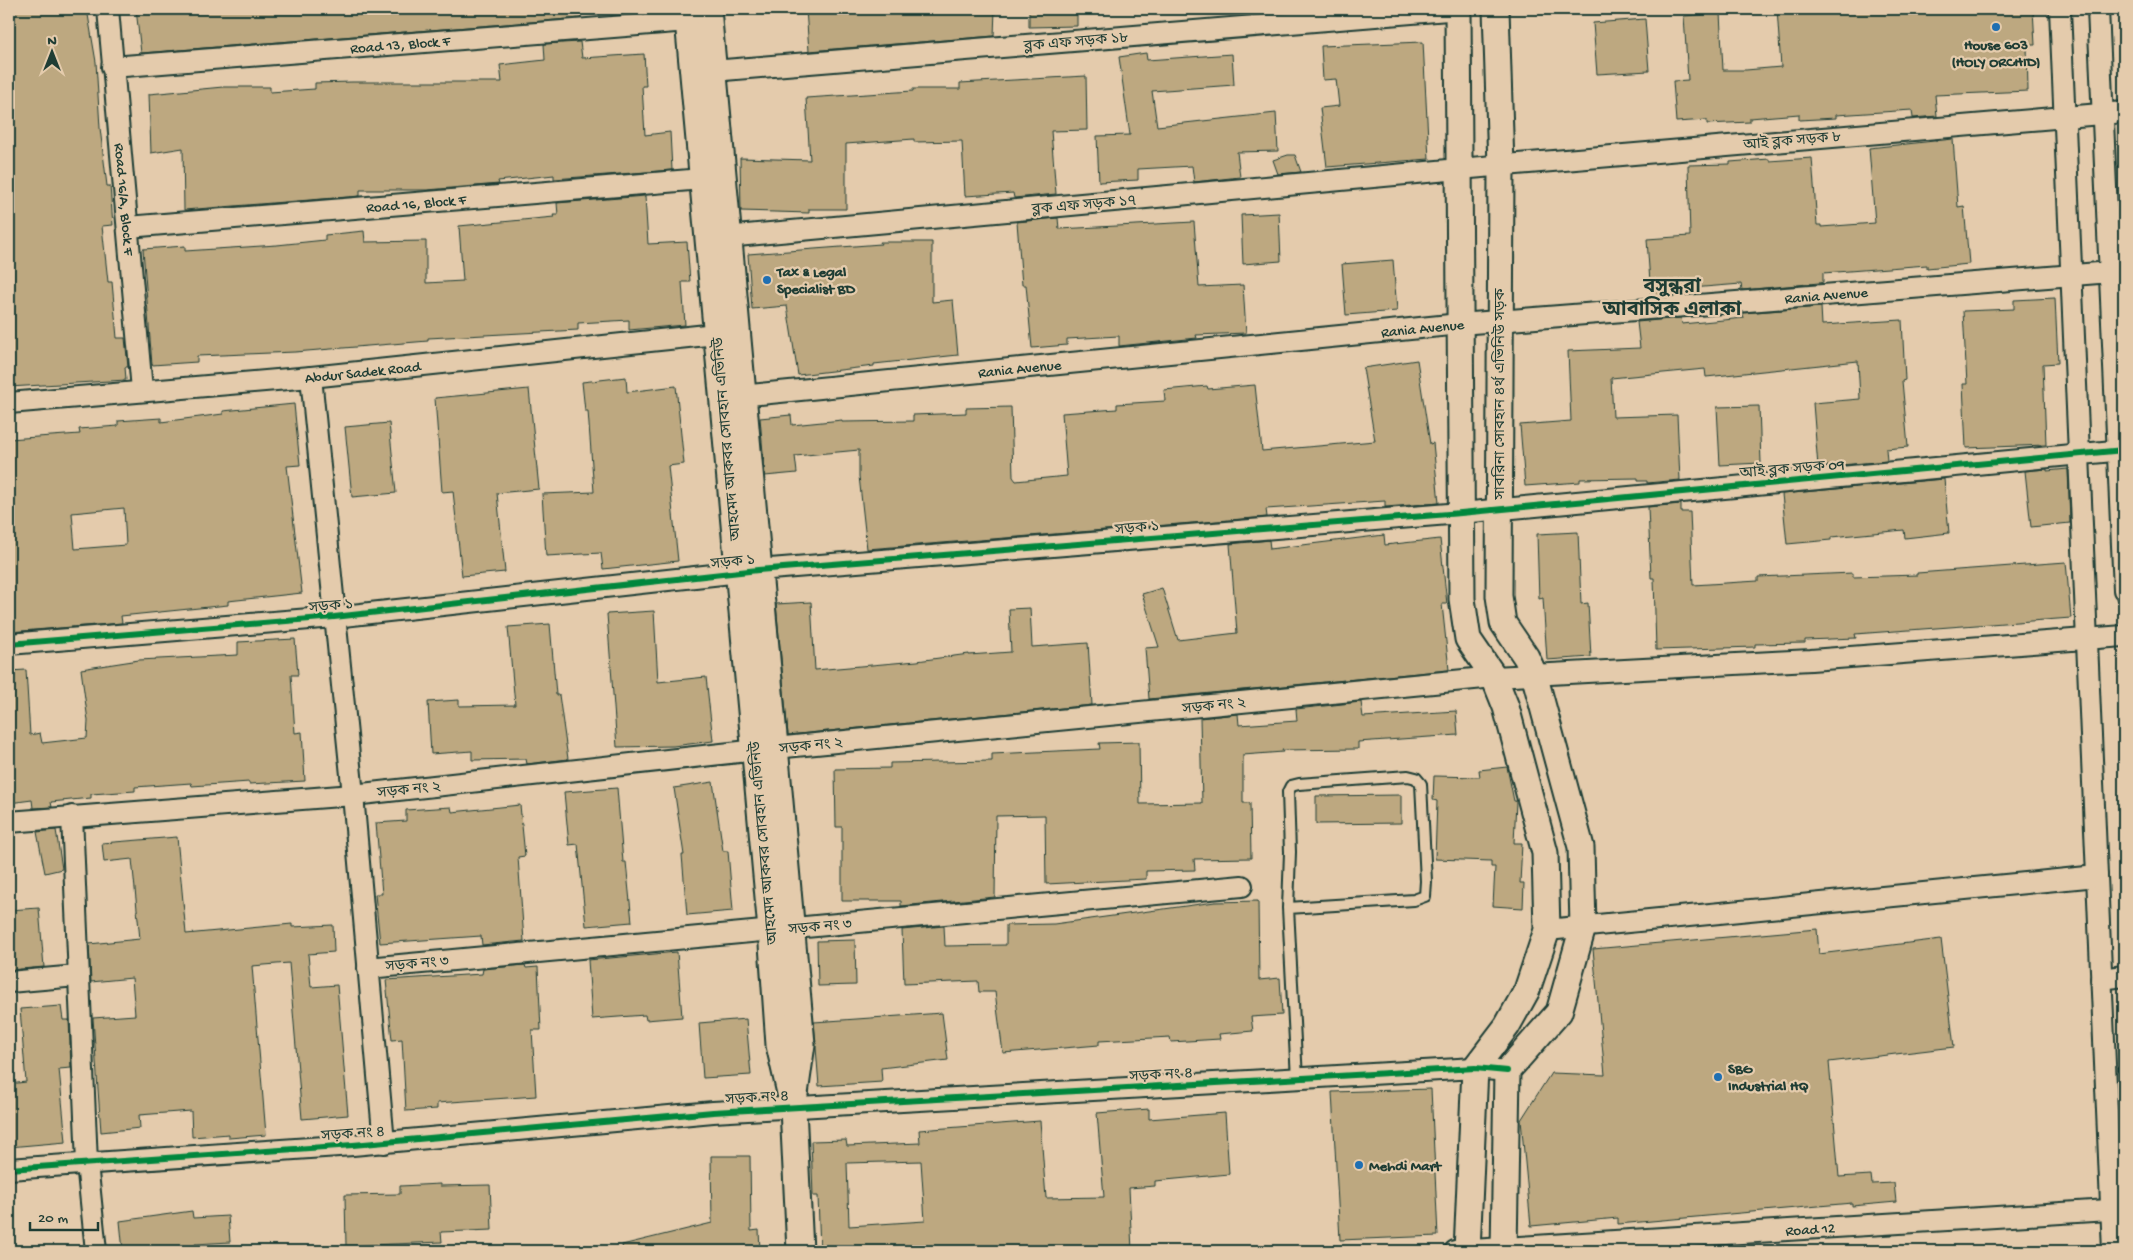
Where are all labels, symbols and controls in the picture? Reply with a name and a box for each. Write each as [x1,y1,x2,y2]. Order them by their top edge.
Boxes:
marker: House 603 (HOLY ORCHID) [1990,21,2002,33]
north arrow [28,28,78,78]
street label: ব্লক এফ সড়ক ১৮ [1022,29,1129,57]
text: N [47,33,57,50]
street label: Road 13, Block F [350,33,452,59]
place label: House 603 (HOLY ORCHID) [1951,37,2041,72]
street label: আই ব্লক সড়ক ৮ [1742,128,1842,155]
street label: Road 16/A, Block F [109,143,137,258]
street label: Road 16, Block F [366,192,468,218]
street label: ব্লক এফ সড়ক ১৭ [1030,192,1137,220]
place label: Tax & Legal Specialist BD [776,264,856,299]
marker: Tax & Legal Specialist BD [761,274,773,286]
district label: বসুন্ধরা আবাসিক এলাকা [1602,277,1742,323]
street label: Rania Avenue [1784,284,1869,309]
street label: সাবরিনা সোবহান ৪র্থ এভিনিউ সড়ক [1490,288,1510,501]
street label: Rania Avenue [1380,317,1465,343]
street label: আহমেদ আকবর সোবহান এভিনিউ [709,336,746,542]
street label: Rania Avenue [977,357,1063,383]
street label: Abdur Sadek Road [304,358,423,389]
street label: আই ব্লক সড়ক 09 [1738,455,1846,484]
street label: সড়ক ১ [1113,518,1160,540]
street label: সড়ক ১ [709,552,756,574]
street label: সড়ক ১ [307,596,354,618]
street label: সড়ক নং ২ [1181,695,1247,719]
street label: সড়ক নং ২ [778,735,844,759]
street label: আহমেদ আকবর সোবহান এভিনিউ [746,740,783,946]
street label: সড়ক নং ২ [376,779,442,803]
street label: সড়ক নং ৩ [787,916,853,940]
street label: সড়ক নং ৩ [384,953,450,977]
place label: SBG Industrial HQ [1728,1061,1809,1096]
street label: সড়ক নং ৪ [1128,1065,1193,1087]
marker: SBG Industrial HQ [1712,1071,1724,1083]
street label: সড়ক নং ৪ [724,1088,789,1110]
street label: সড়ক নং ৪ [320,1124,386,1146]
place label: Mehdi Mart [1369,1158,1443,1176]
marker: Mehdi Mart [1353,1159,1365,1171]
scale bar [30,1200,98,1232]
text: 20 m [38,1210,68,1228]
street label: Road 12 [1785,1220,1836,1241]

